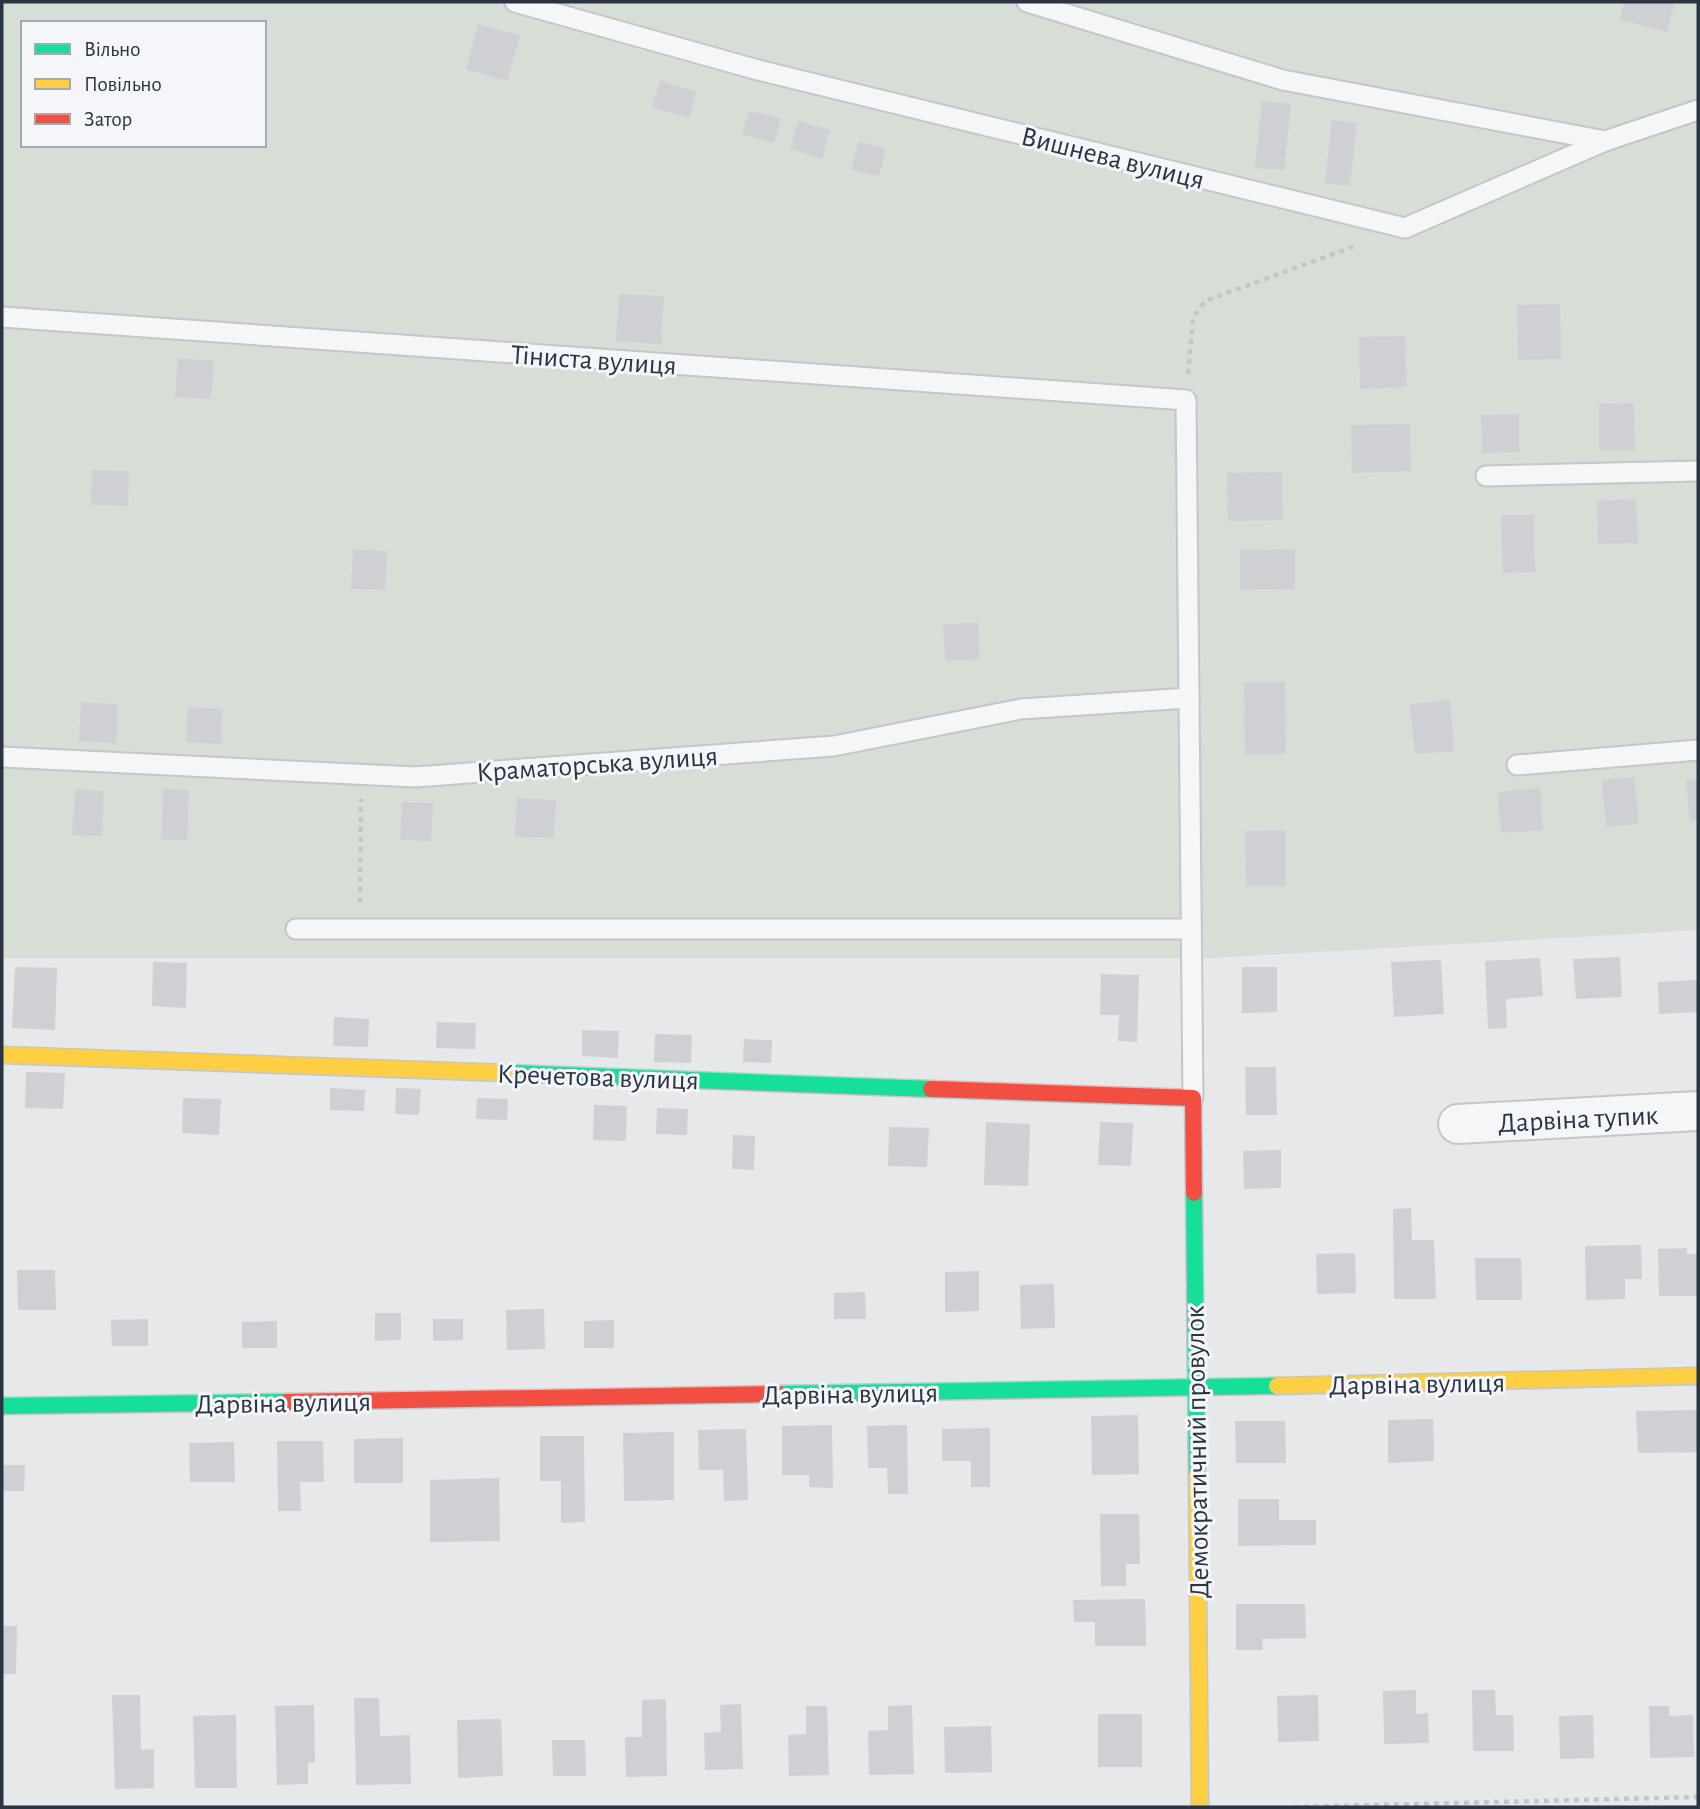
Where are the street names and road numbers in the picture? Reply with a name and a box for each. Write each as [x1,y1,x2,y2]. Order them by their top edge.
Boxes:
street label: Вишнева вулиця [1018,123,1207,195]
street label: Тіниста вулиця [510,341,678,381]
street label: Краматорська вулиця [475,743,719,787]
street label: Кречетова вулиця [497,1060,699,1096]
street label: Дарвіна тупик [1497,1102,1659,1138]
street label: Демократичний провулок [1181,1305,1215,1599]
street label: Дарвіна вулиця [1329,1369,1505,1401]
street label: Дарвіна вулиця [762,1379,938,1411]
street label: Дарвіна вулиця [195,1388,371,1420]

